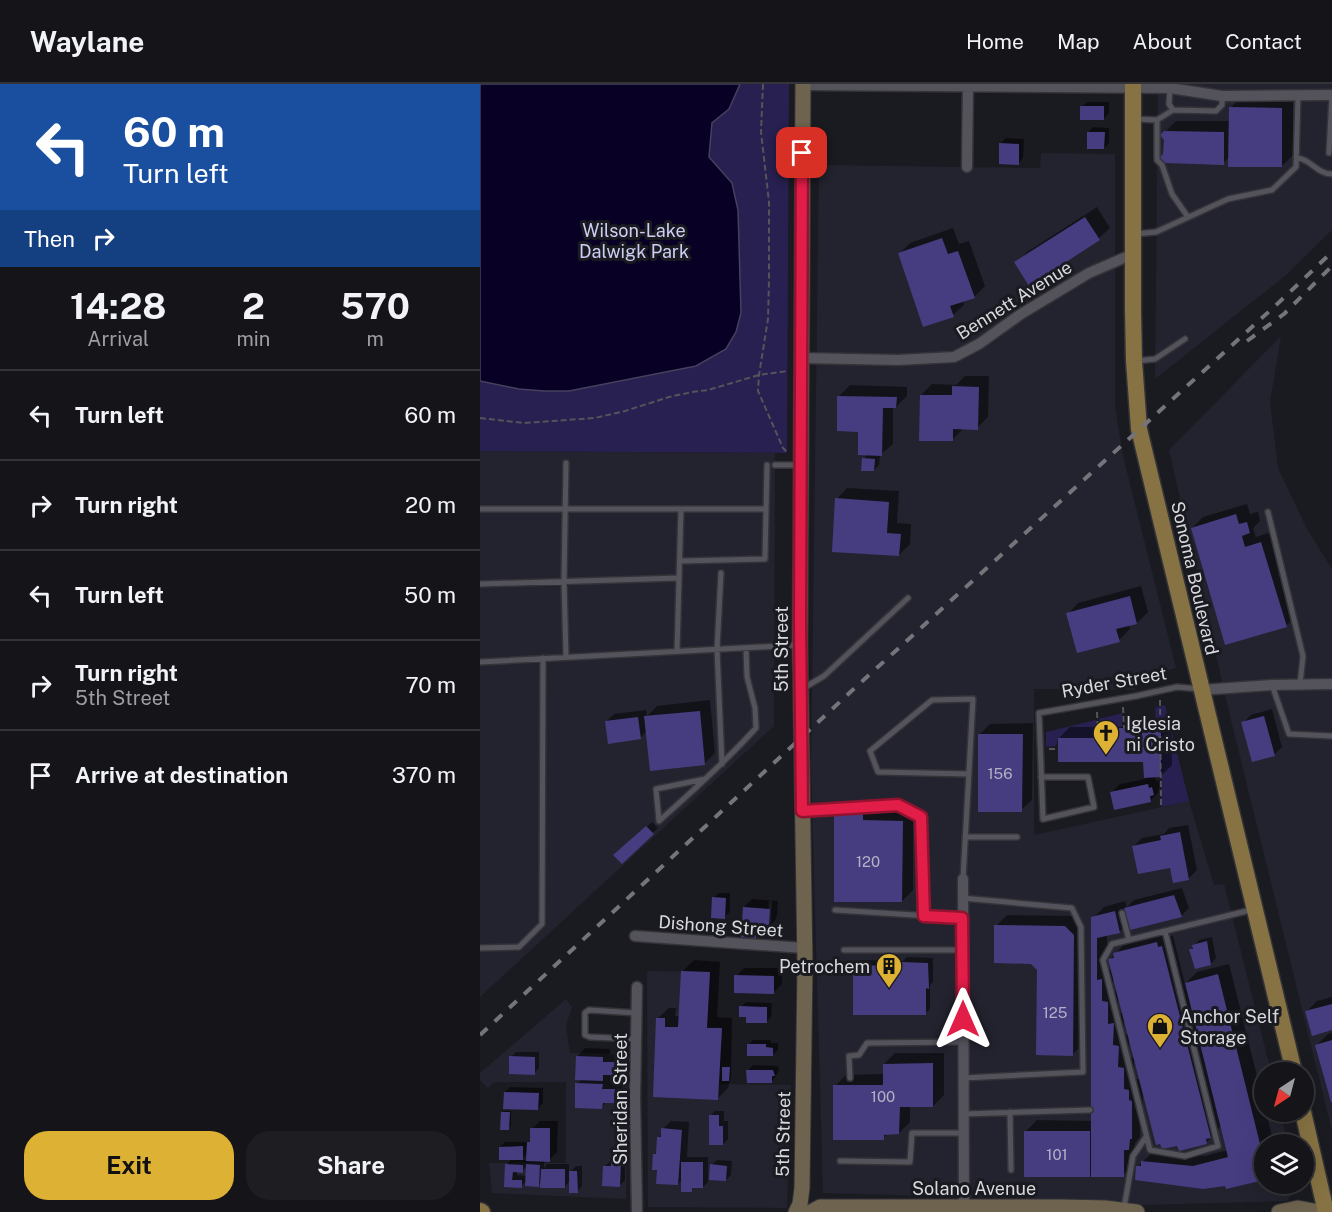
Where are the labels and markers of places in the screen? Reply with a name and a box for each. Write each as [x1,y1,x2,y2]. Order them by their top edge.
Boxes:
pin [776,127,827,178]
place label: Iglesia ni Cristo [1126,713,1195,755]
church icon: Iglesia ni Cristo [1091,718,1121,756]
building icon: Petrochem [874,951,904,989]
place label: Petrochem [779,956,870,977]
place label: Anchor Self Storage [1180,1006,1279,1048]
shop icon: Anchor Self Storage [1145,1011,1175,1049]

